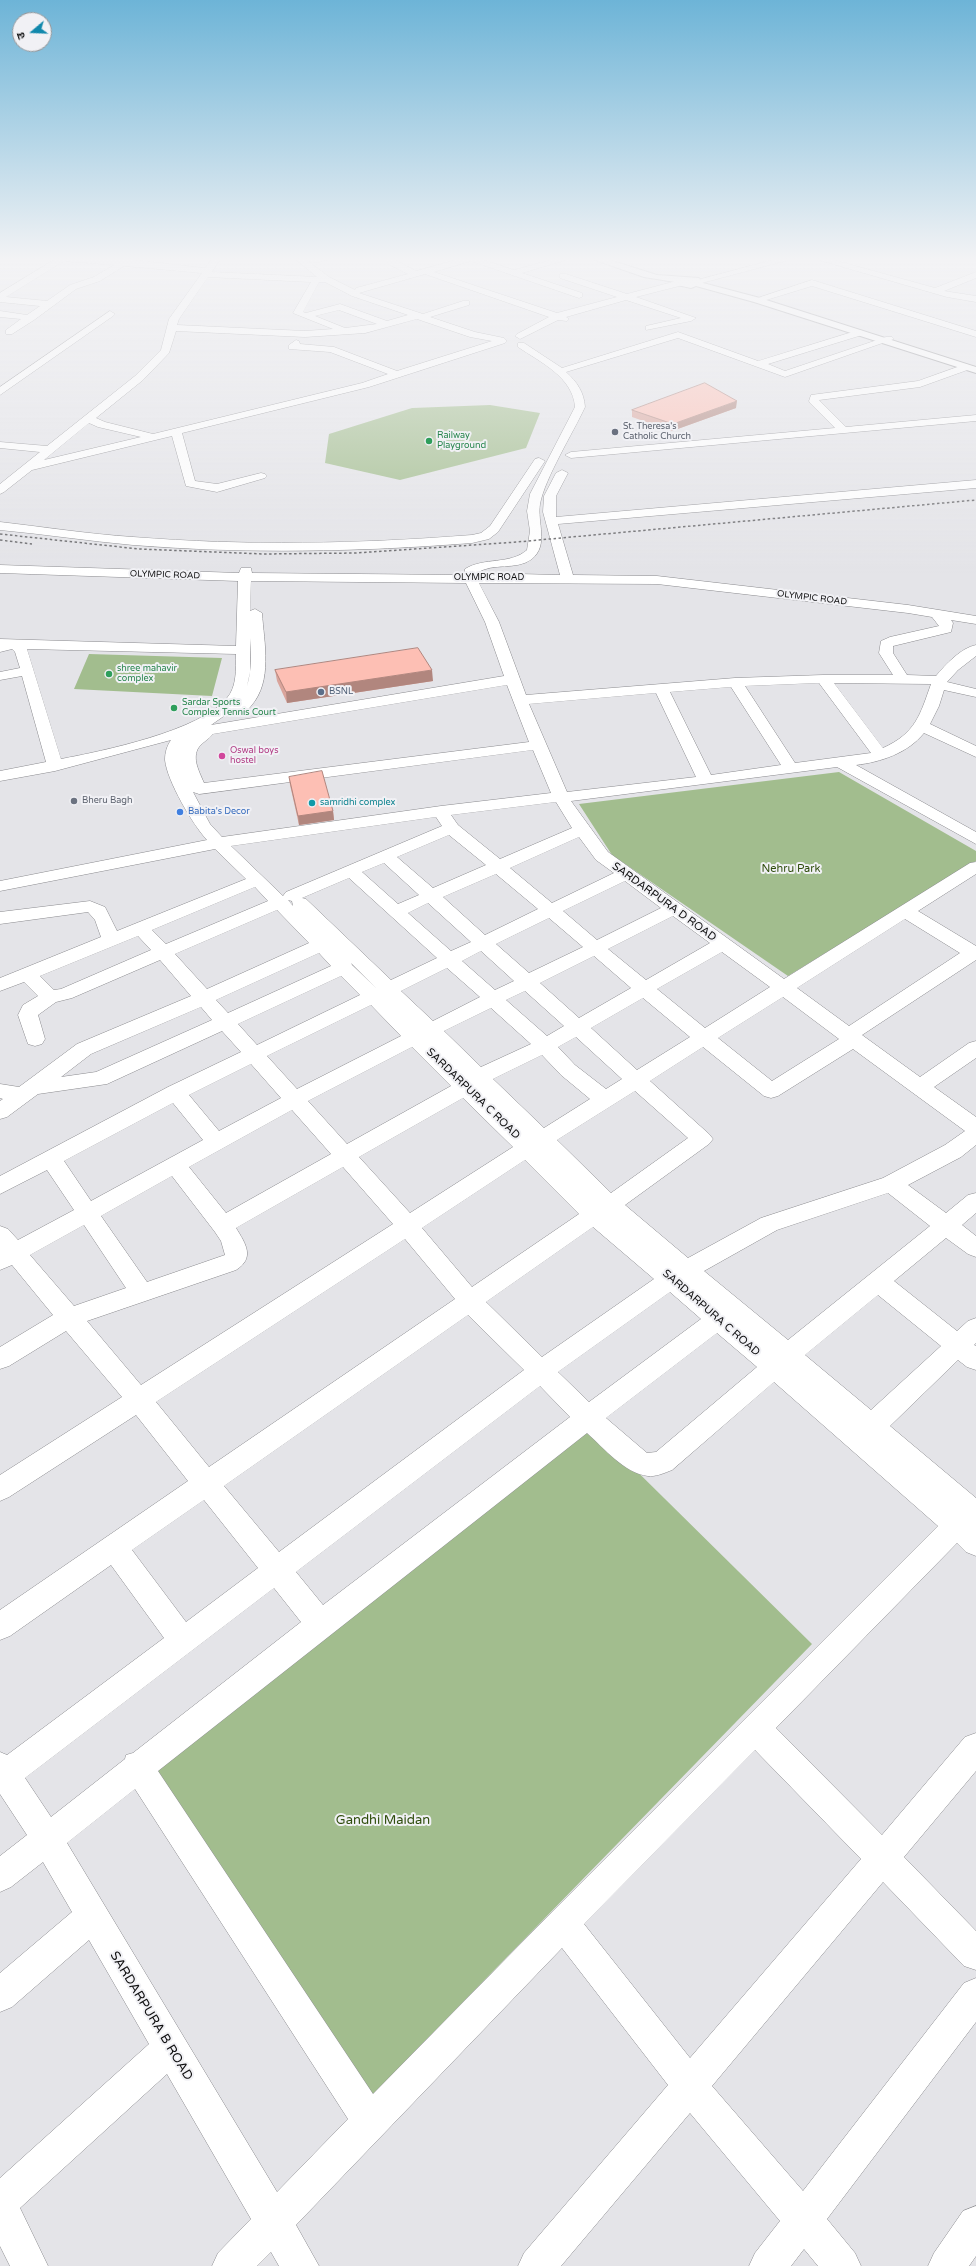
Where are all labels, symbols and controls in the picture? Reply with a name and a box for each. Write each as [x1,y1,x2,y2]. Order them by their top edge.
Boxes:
north arrow [12,12,52,52]
text: उ [14,31,28,41]
place label: St. Theresa's Catholic Church [623,422,691,443]
marker: St. Theresa's Catholic Church [610,427,620,437]
place label: Railway Playground [437,431,486,452]
marker: Railway Playground [424,436,434,446]
street label: OLYMPIC ROAD [130,568,200,582]
street label: OLYMPIC ROAD [454,573,524,583]
street label: OLYMPIC ROAD [776,588,848,608]
place label: shree mahavir complex [117,664,177,685]
marker: shree mahavir complex [104,669,114,679]
marker: BSNL [316,687,326,697]
place label: BSNL [329,687,353,697]
place label: Sardar Sports Complex Tennis Court [182,698,276,719]
marker: Sardar Sports Complex Tennis Court [169,703,179,713]
place label: Oswal boys hostel [230,746,278,767]
marker: Oswal boys hostel [217,751,227,761]
marker: Bheru Bagh [69,796,79,806]
place label: Bheru Bagh [82,796,132,806]
marker: samridhi complex [307,798,317,808]
place label: samridhi complex [320,798,395,808]
marker: Babita's Decor [175,807,185,817]
place label: Babita's Decor [188,807,250,817]
street label: SARDARPURA D ROAD [609,860,719,944]
park label: Nehru Park [762,862,820,876]
street label: SARDARPURA C ROAD [423,1046,523,1142]
street label: SARDARPURA C ROAD [659,1267,763,1359]
park label: Gandhi Maidan [336,1813,430,1829]
street label: SARDARPURA B ROAD [106,1949,196,2083]

